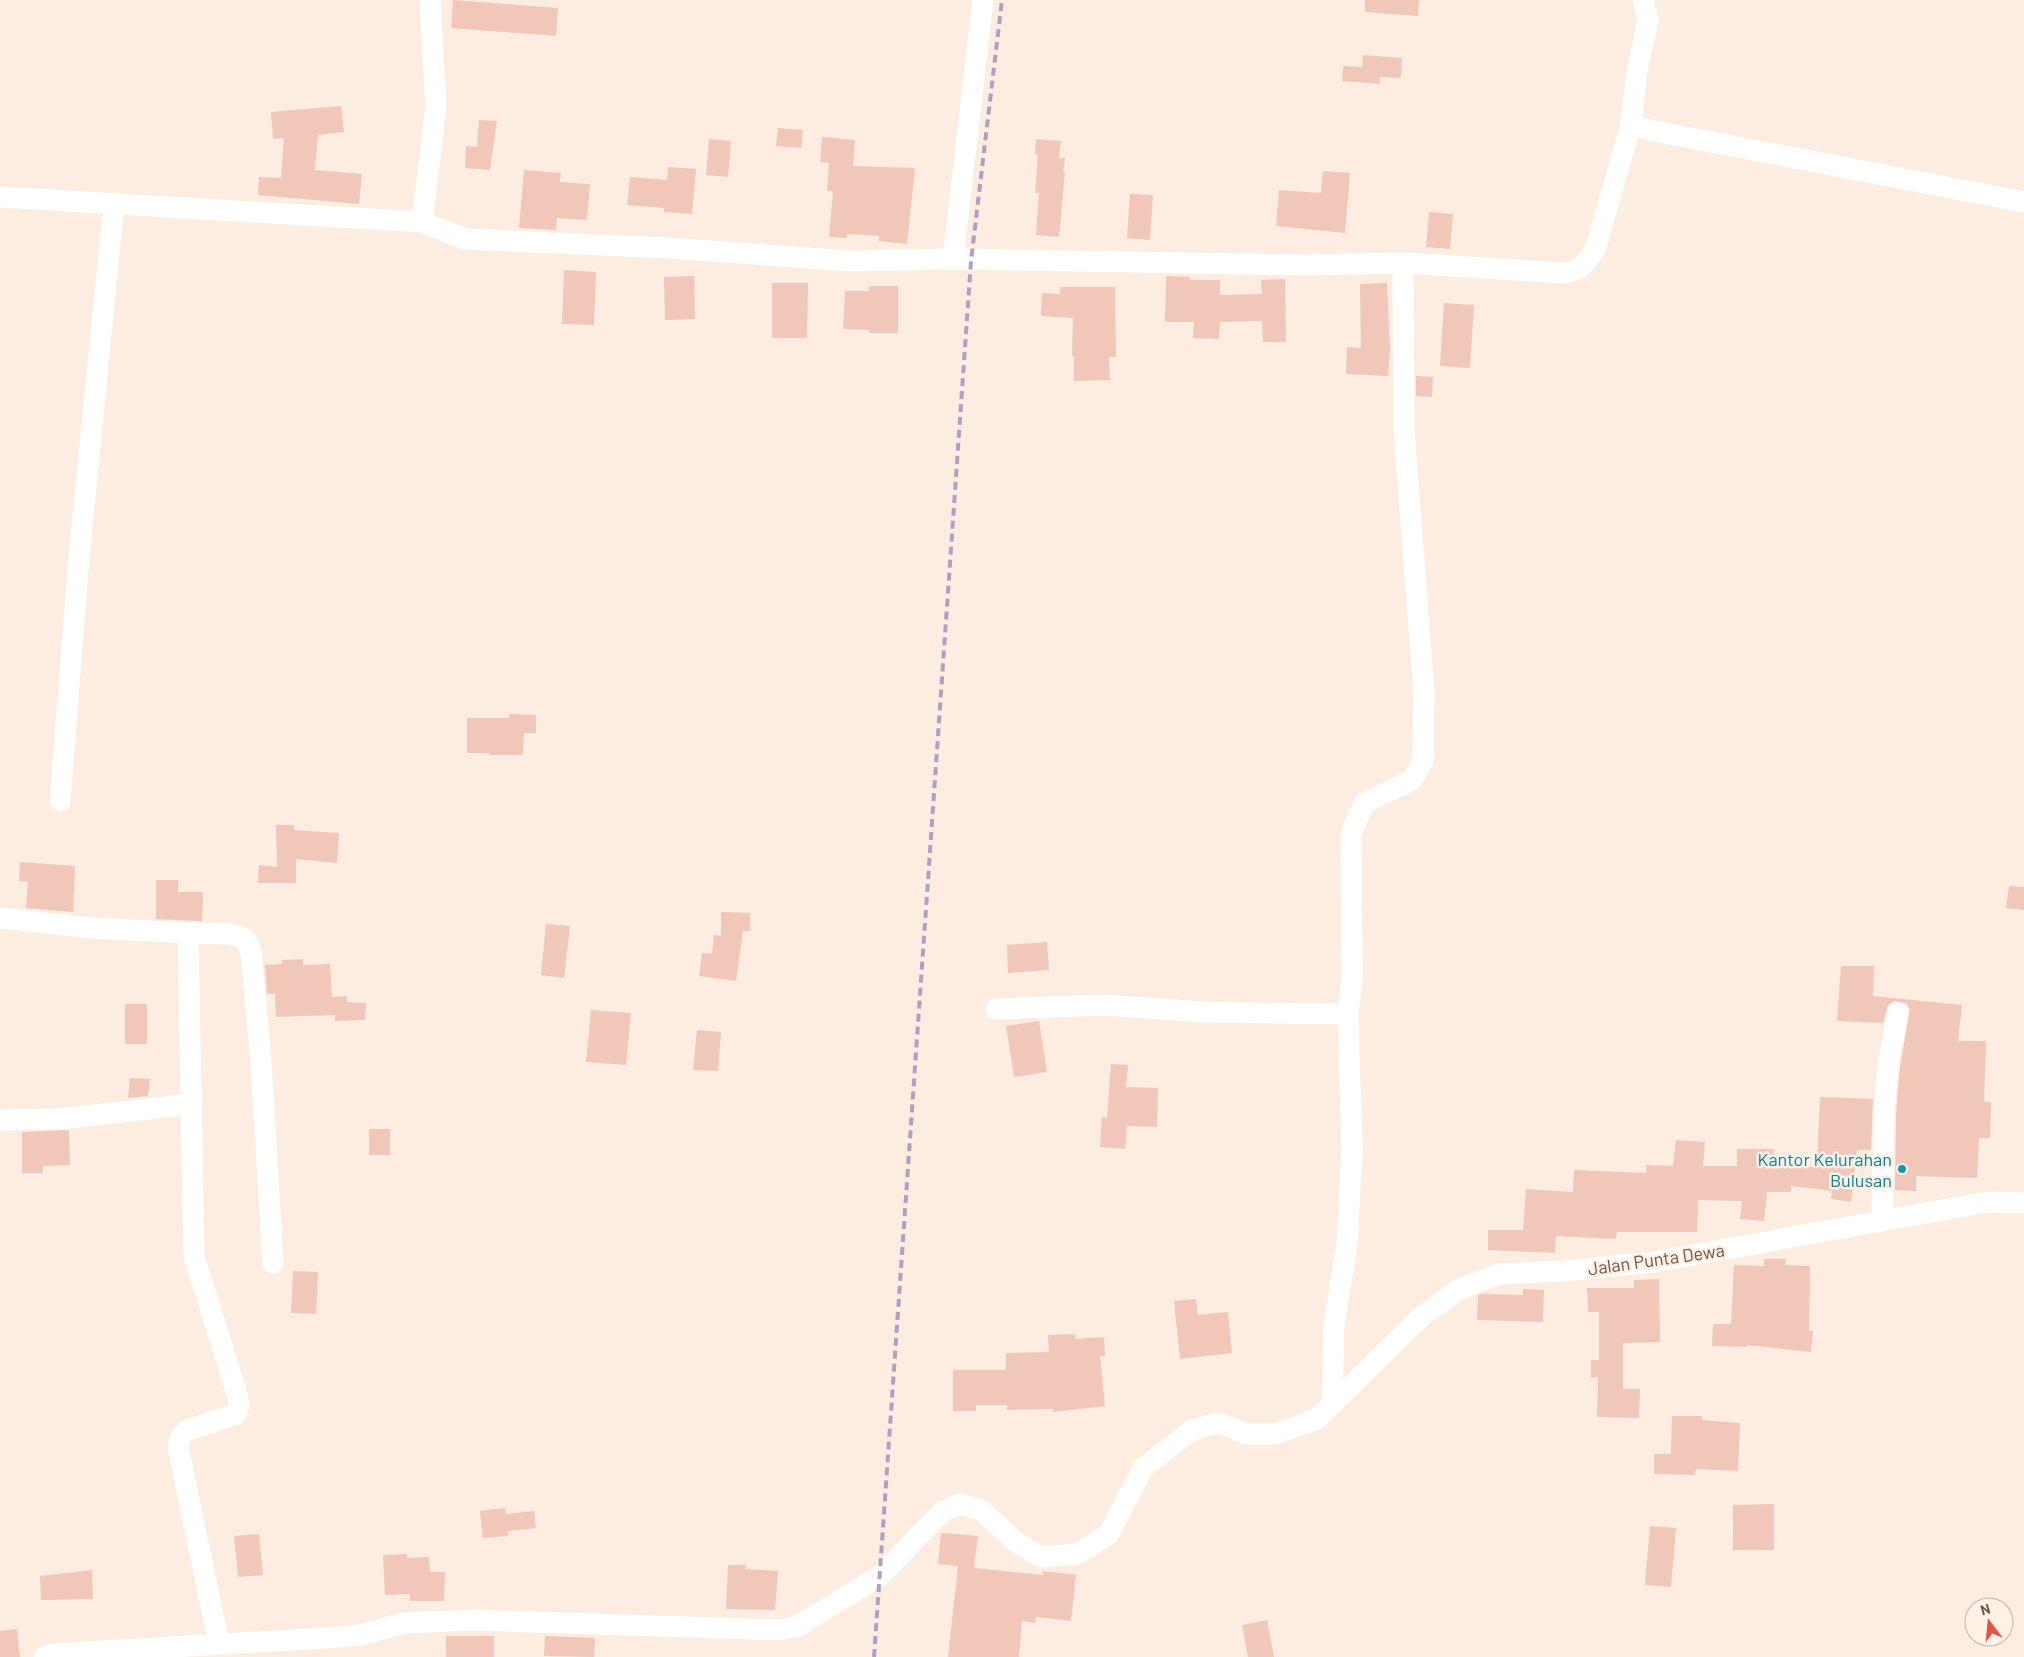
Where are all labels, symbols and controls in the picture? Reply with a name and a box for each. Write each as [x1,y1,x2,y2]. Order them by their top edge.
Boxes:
place label: Kantor Kelurahan Bulusan [1757,1148,1892,1191]
marker: Kantor Kelurahan Bulusan [1896,1163,1908,1175]
street label: Jalan Punta Dewa [1586,1239,1726,1279]
north arrow [1964,1597,2014,1647]
text: N [1978,1600,1992,1618]

